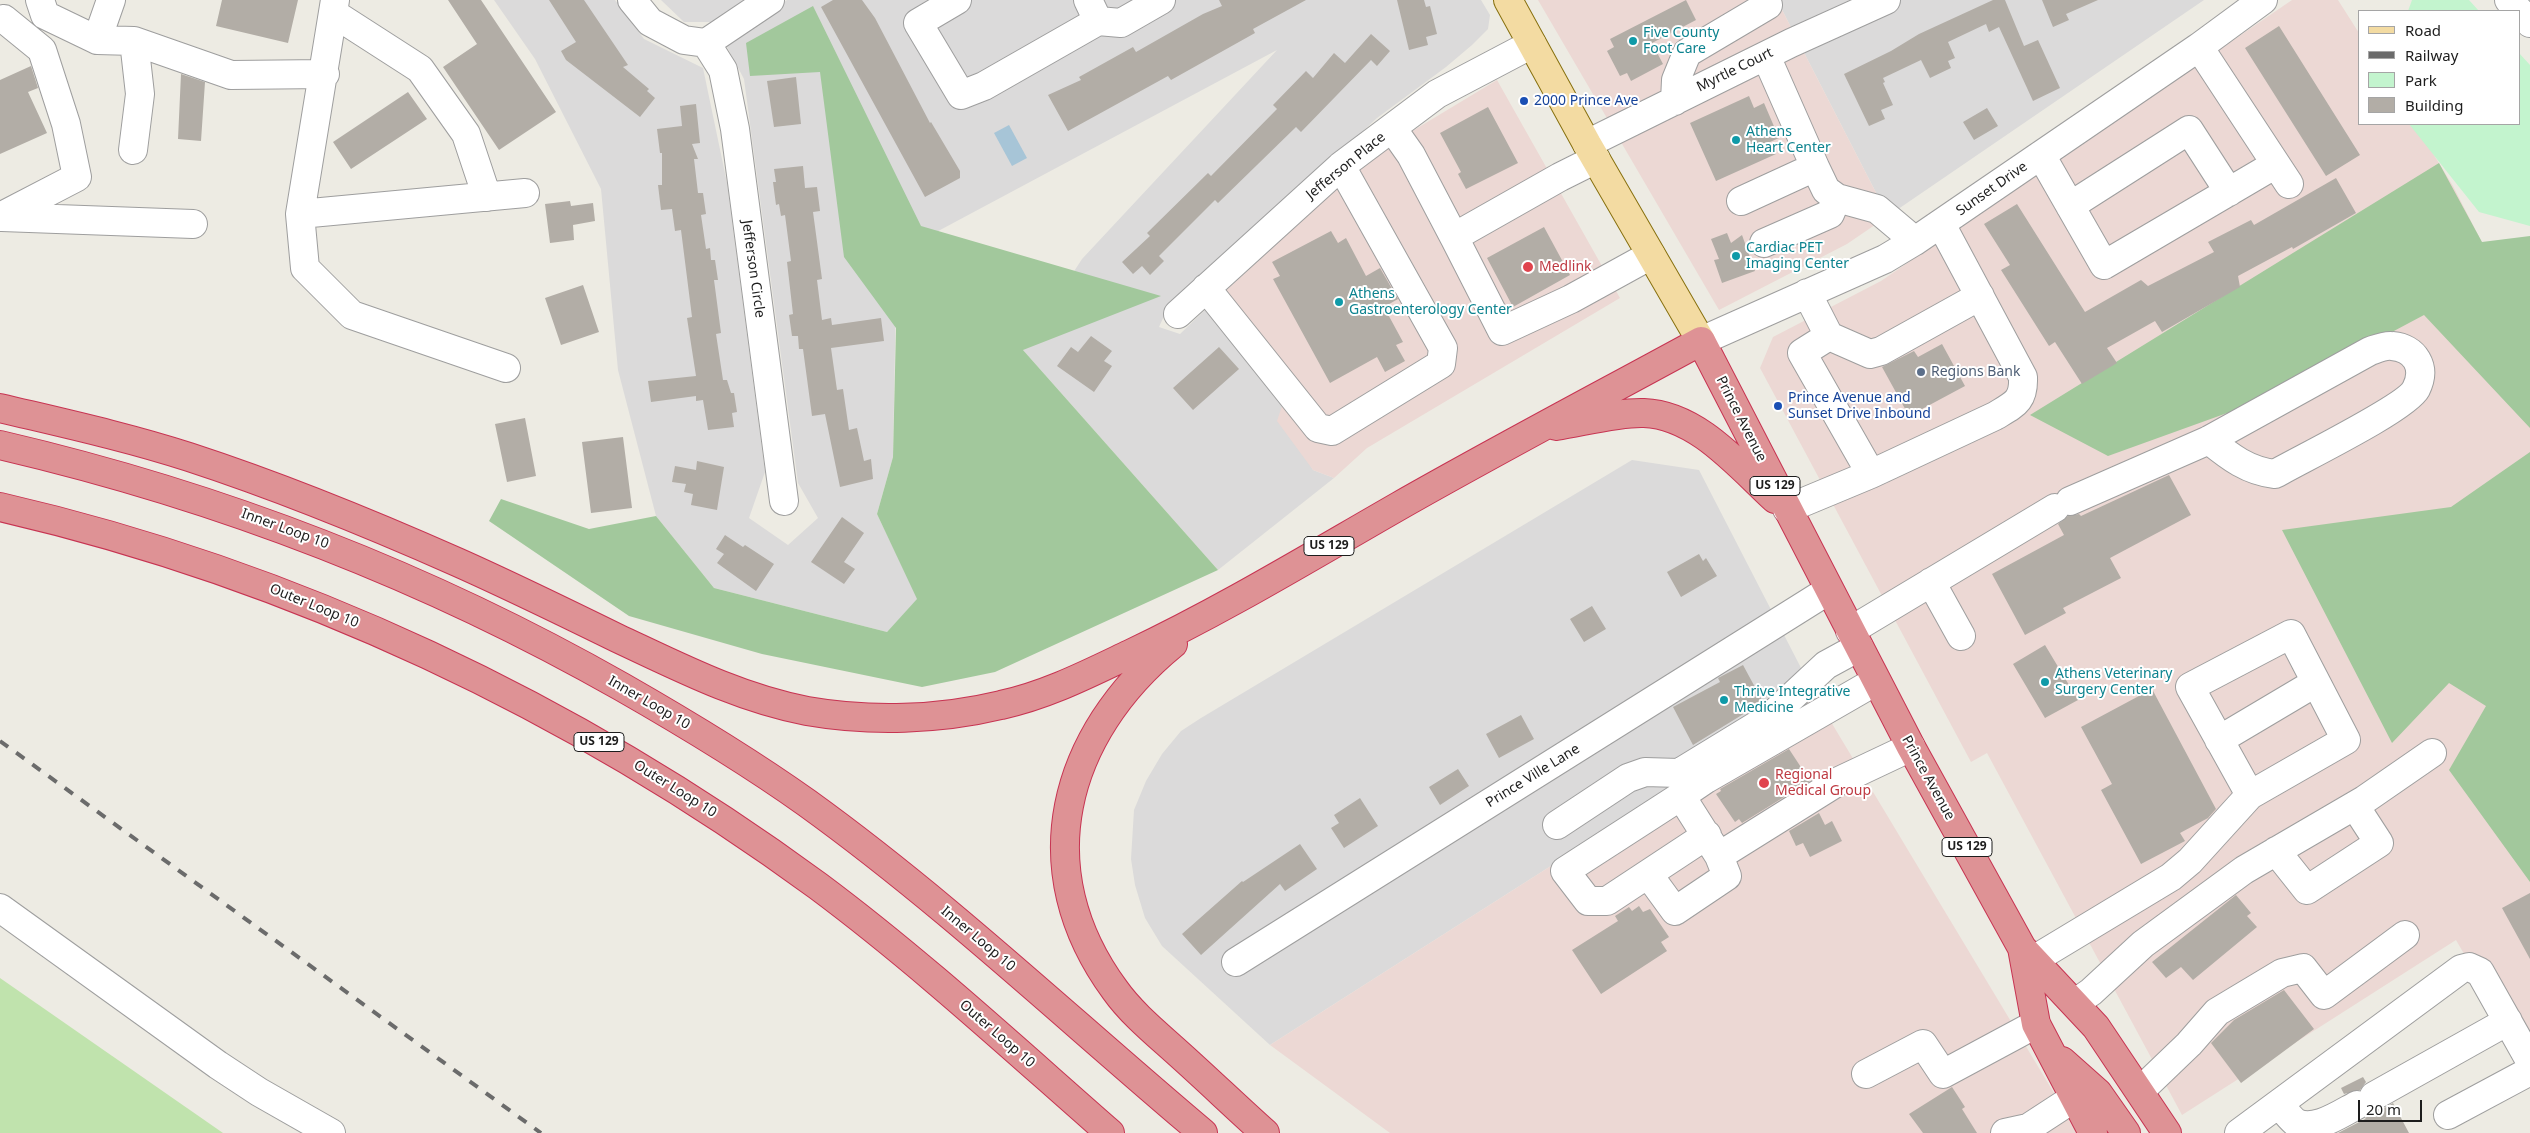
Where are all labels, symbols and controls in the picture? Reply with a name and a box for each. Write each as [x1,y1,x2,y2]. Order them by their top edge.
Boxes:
legend [2358,10,2520,125]
text: Road [2405,20,2441,40]
place label: Five County Foot Care [1643,25,1719,58]
marker: Five County Foot Care [1627,35,1639,47]
street label: Myrtle Court [1694,44,1776,96]
text: Railway [2405,45,2458,65]
text: Park [2405,70,2437,90]
place label: 2000 Prince Ave [1534,93,1638,109]
marker: 2000 Prince Ave [1518,95,1530,107]
text: Building [2405,95,2463,115]
place label: Athens Heart Center [1746,124,1831,156]
street label: Jefferson Place [1303,129,1389,203]
marker: Athens Heart Center [1730,134,1742,146]
street label: Sunset Drive [1953,158,2031,220]
street label: Jefferson Circle [738,219,768,319]
place label: Cardiac PET Imaging Center [1746,240,1849,272]
marker: Cardiac PET Imaging Center [1730,250,1742,262]
place label: Medlink [1539,259,1592,275]
marker: Medlink [1521,260,1535,274]
place label: Athens Gastroenterology Center [1349,286,1512,318]
marker: Athens Gastroenterology Center [1333,296,1345,308]
place label: Regions Bank [1931,364,2020,380]
marker: Regions Bank [1915,366,1927,378]
street label: Prince Avenue [1712,373,1770,465]
place label: Prince Avenue and Sunset Drive Inbound [1788,390,1931,422]
marker: Prince Avenue and Sunset Drive Inbound [1772,400,1784,412]
road number: US 129 [1750,476,1800,496]
street label: Inner Loop 10 [239,505,331,553]
road number: US 129 [1304,536,1354,556]
street label: Outer Loop 10 [267,581,361,631]
place label: Athens Veterinary Surgery Center [2055,666,2172,699]
street label: Inner Loop 10 [605,673,693,733]
marker: Athens Veterinary Surgery Center [2039,676,2051,688]
place label: Thrive Integrative Medicine [1734,684,1850,716]
marker: Thrive Integrative Medicine [1718,694,1730,706]
road number: US 129 [574,732,624,752]
street label: Prince Avenue [1898,733,1958,823]
street label: Prince Ville Lane [1483,740,1583,812]
street label: Outer Loop 10 [630,757,720,821]
place label: Regional Medical Group [1775,767,1871,800]
marker: Regional Medical Group [1757,776,1771,790]
road number: US 129 [1942,838,1992,856]
street label: Inner Loop 10 [937,903,1019,975]
street label: Outer Loop 10 [956,997,1038,1071]
scale bar [2360,1090,2424,1122]
text: 20 m [2366,1099,2401,1119]

